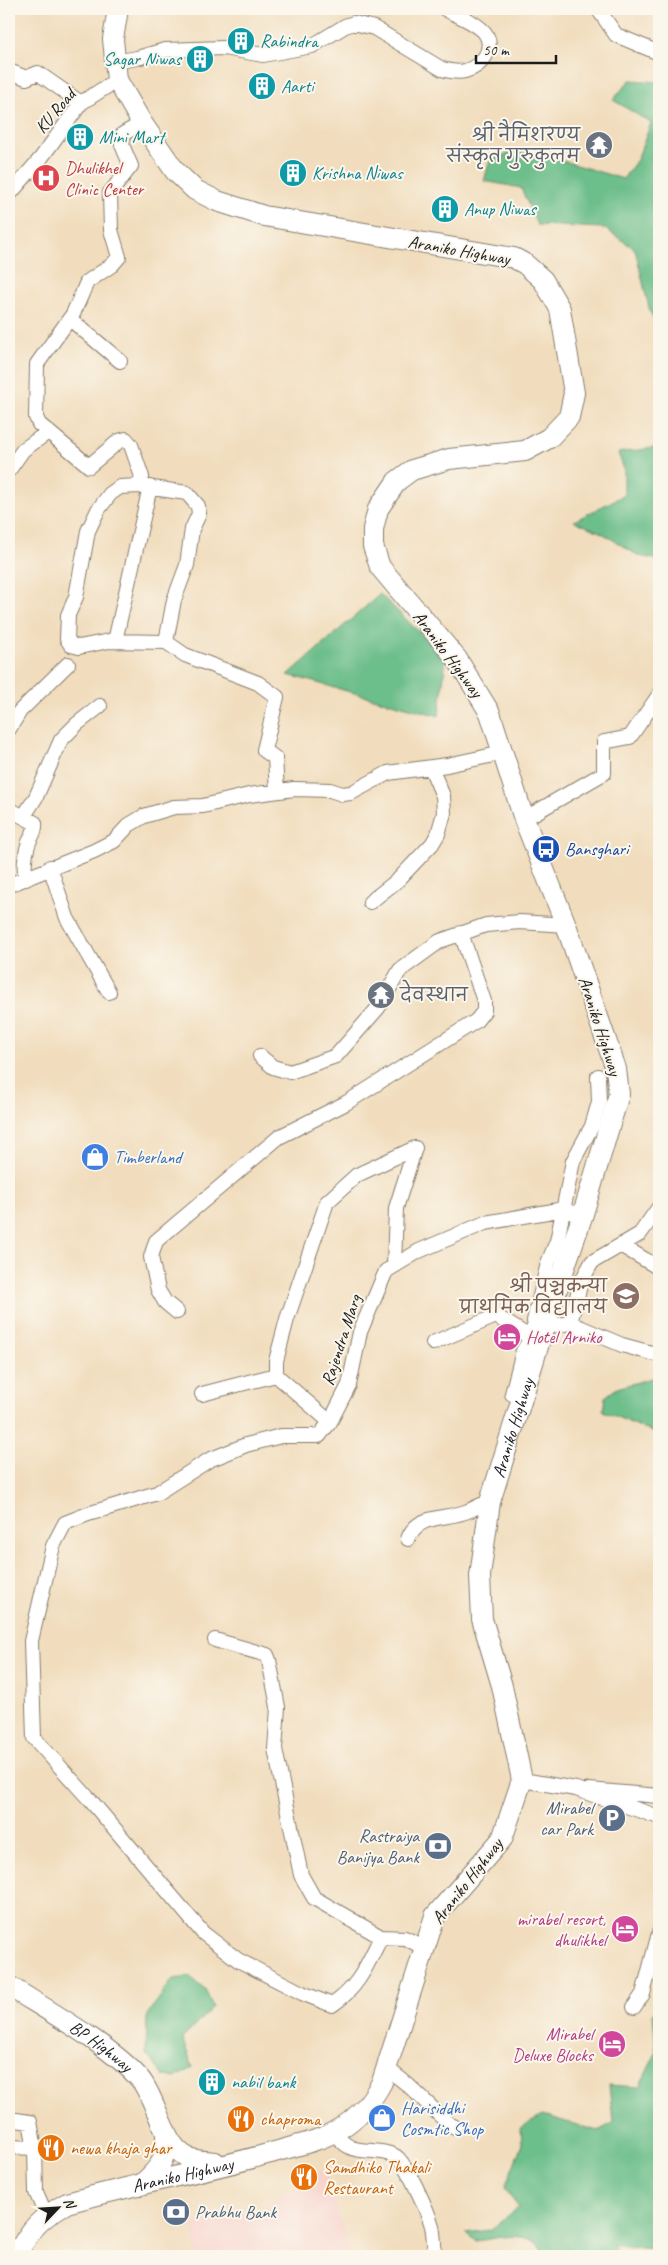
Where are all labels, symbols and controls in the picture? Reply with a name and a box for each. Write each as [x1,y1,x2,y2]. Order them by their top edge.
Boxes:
building icon: Rabindra [226,26,256,56]
place label: Rabindra [260,30,319,52]
scale bar [476,32,556,64]
text: 50 m [483,41,510,60]
building icon: Sagar Niwas [185,44,215,74]
place label: Sagar Niwas [103,48,183,70]
building icon: Aarti [247,71,277,101]
place label: Aarti [281,75,316,97]
street label: KU Road [30,82,82,138]
place label: श्री नैमिशरण्य संस्कृत गुरुकुलम [445,118,581,170]
building icon: Mini Mart [65,122,95,152]
place label: Mini Mart [99,126,167,148]
temple icon: श्री नैमिशरण्य संस्कृत गुरुकुलम [584,130,614,160]
place label: Dhulikhel Clinic Center [65,157,145,200]
building icon: Krishna Niwas [278,158,308,188]
place label: Krishna Niwas [312,162,404,184]
hospital icon: Dhulikhel Clinic Center [31,163,61,193]
building icon: Anup Niwas [430,194,460,224]
place label: Anup Niwas [464,198,537,220]
street label: Araniko Highway [406,230,513,270]
street label: Araniko Highway [408,606,489,703]
bus stop icon: Bansghari [531,834,561,864]
place label: Bansghari [565,838,631,860]
street label: Araniko Highway [574,974,627,1080]
place label: देवस्थान [399,979,469,1006]
temple icon: देवस्थान [366,980,396,1010]
shop icon: Timberland [80,1142,110,1172]
place label: Timberland [114,1146,184,1168]
place label: श्री पञ्चकन्या प्राथमिक विद्यालय [459,1272,609,1318]
school or university icon: श्री पञ्चकन्या प्राथमिक विद्यालय [611,1281,641,1311]
street label: Rajendra Marg [316,1290,366,1388]
hotel icon: Hotel Arniko [492,1322,522,1352]
place label: Hotel Arniko [526,1326,603,1348]
street label: Araniko Highway [487,1374,539,1480]
place label: Mirabel car Park [540,1797,596,1840]
parking icon: Mirabel car Park [597,1803,627,1833]
place label: Rastraiya Banijya Bank [337,1825,420,1868]
bank icon: Rastraiya Banijya Bank [423,1831,453,1861]
street label: Araniko Highway [427,1832,508,1928]
place label: mirabel resort, dhulikhel [517,1908,609,1951]
hotel icon: mirabel resort, dhulikhel [610,1914,640,1944]
street label: BP Highway [65,2016,139,2078]
place label: Mirabel Deluxe Blocks [512,2023,596,2066]
hotel icon: Mirabel Deluxe Blocks [597,2029,627,2059]
building icon: nabil bank [197,2067,227,2097]
place label: nabil bank [231,2071,297,2093]
place label: Harisiddhi Cosmtic Shop [401,2097,484,2140]
shop icon: Harisiddhi Cosmtic Shop [367,2103,397,2133]
restaurant icon: chaproma [226,2104,256,2134]
place label: chaproma [260,2108,322,2130]
restaurant icon: newa khaja ghar [36,2133,66,2163]
place label: newa khaja ghar [70,2137,173,2159]
street label: Araniko Highway [130,2152,237,2197]
place label: Samdhiko Thakali Restaurant [323,2156,433,2199]
restaurant icon: Samdhiko Thakali Restaurant [289,2162,319,2192]
north arrow [32,2182,82,2232]
text: N [60,2195,80,2212]
bank icon: Prabhu Bank [161,2197,191,2227]
place label: Prabhu Bank [195,2201,277,2223]

